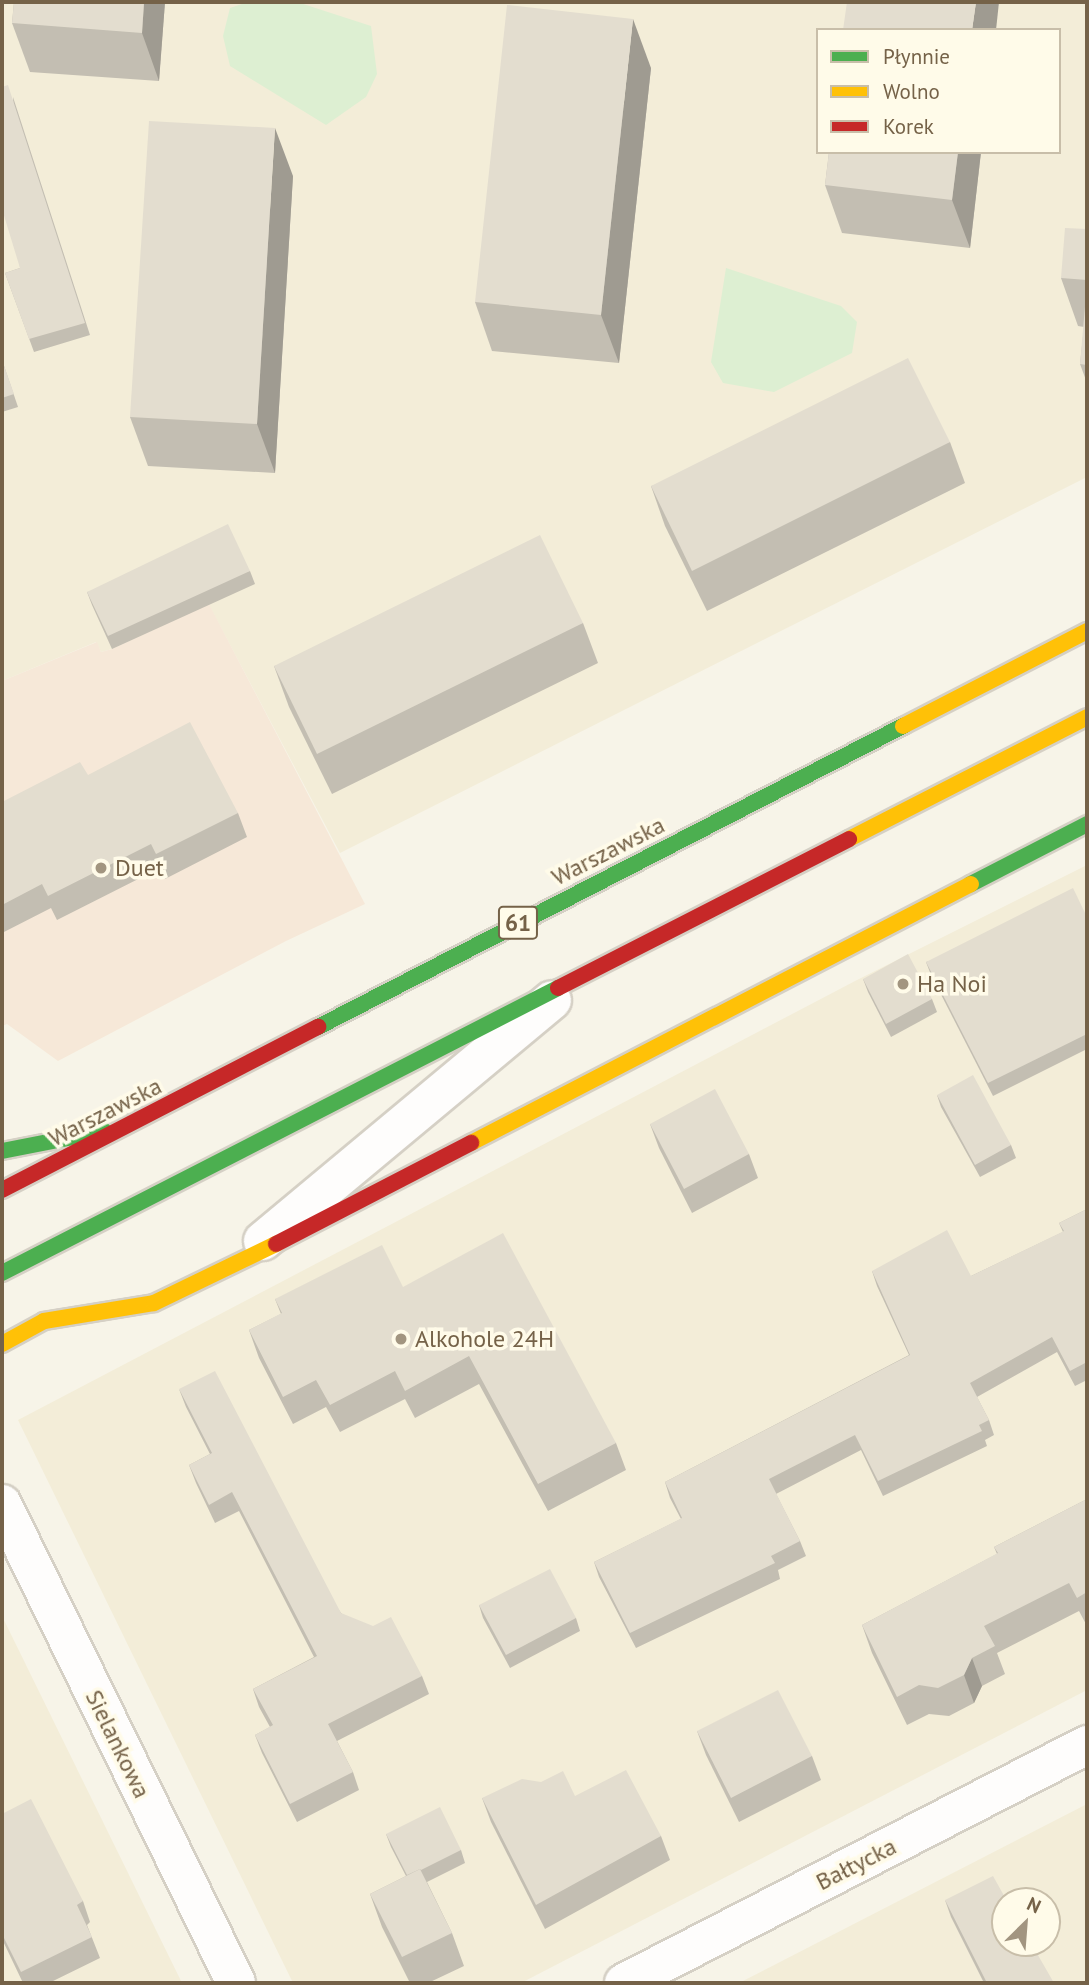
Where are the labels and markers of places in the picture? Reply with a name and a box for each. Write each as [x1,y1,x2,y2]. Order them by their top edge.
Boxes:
place label: Duet [115,854,164,882]
marker: Duet [93,860,109,876]
place label: Ha Noi [917,970,987,998]
marker: Ha Noi [895,976,911,992]
place label: Alkohole 24H [415,1325,554,1353]
marker: Alkohole 24H [393,1331,409,1347]

